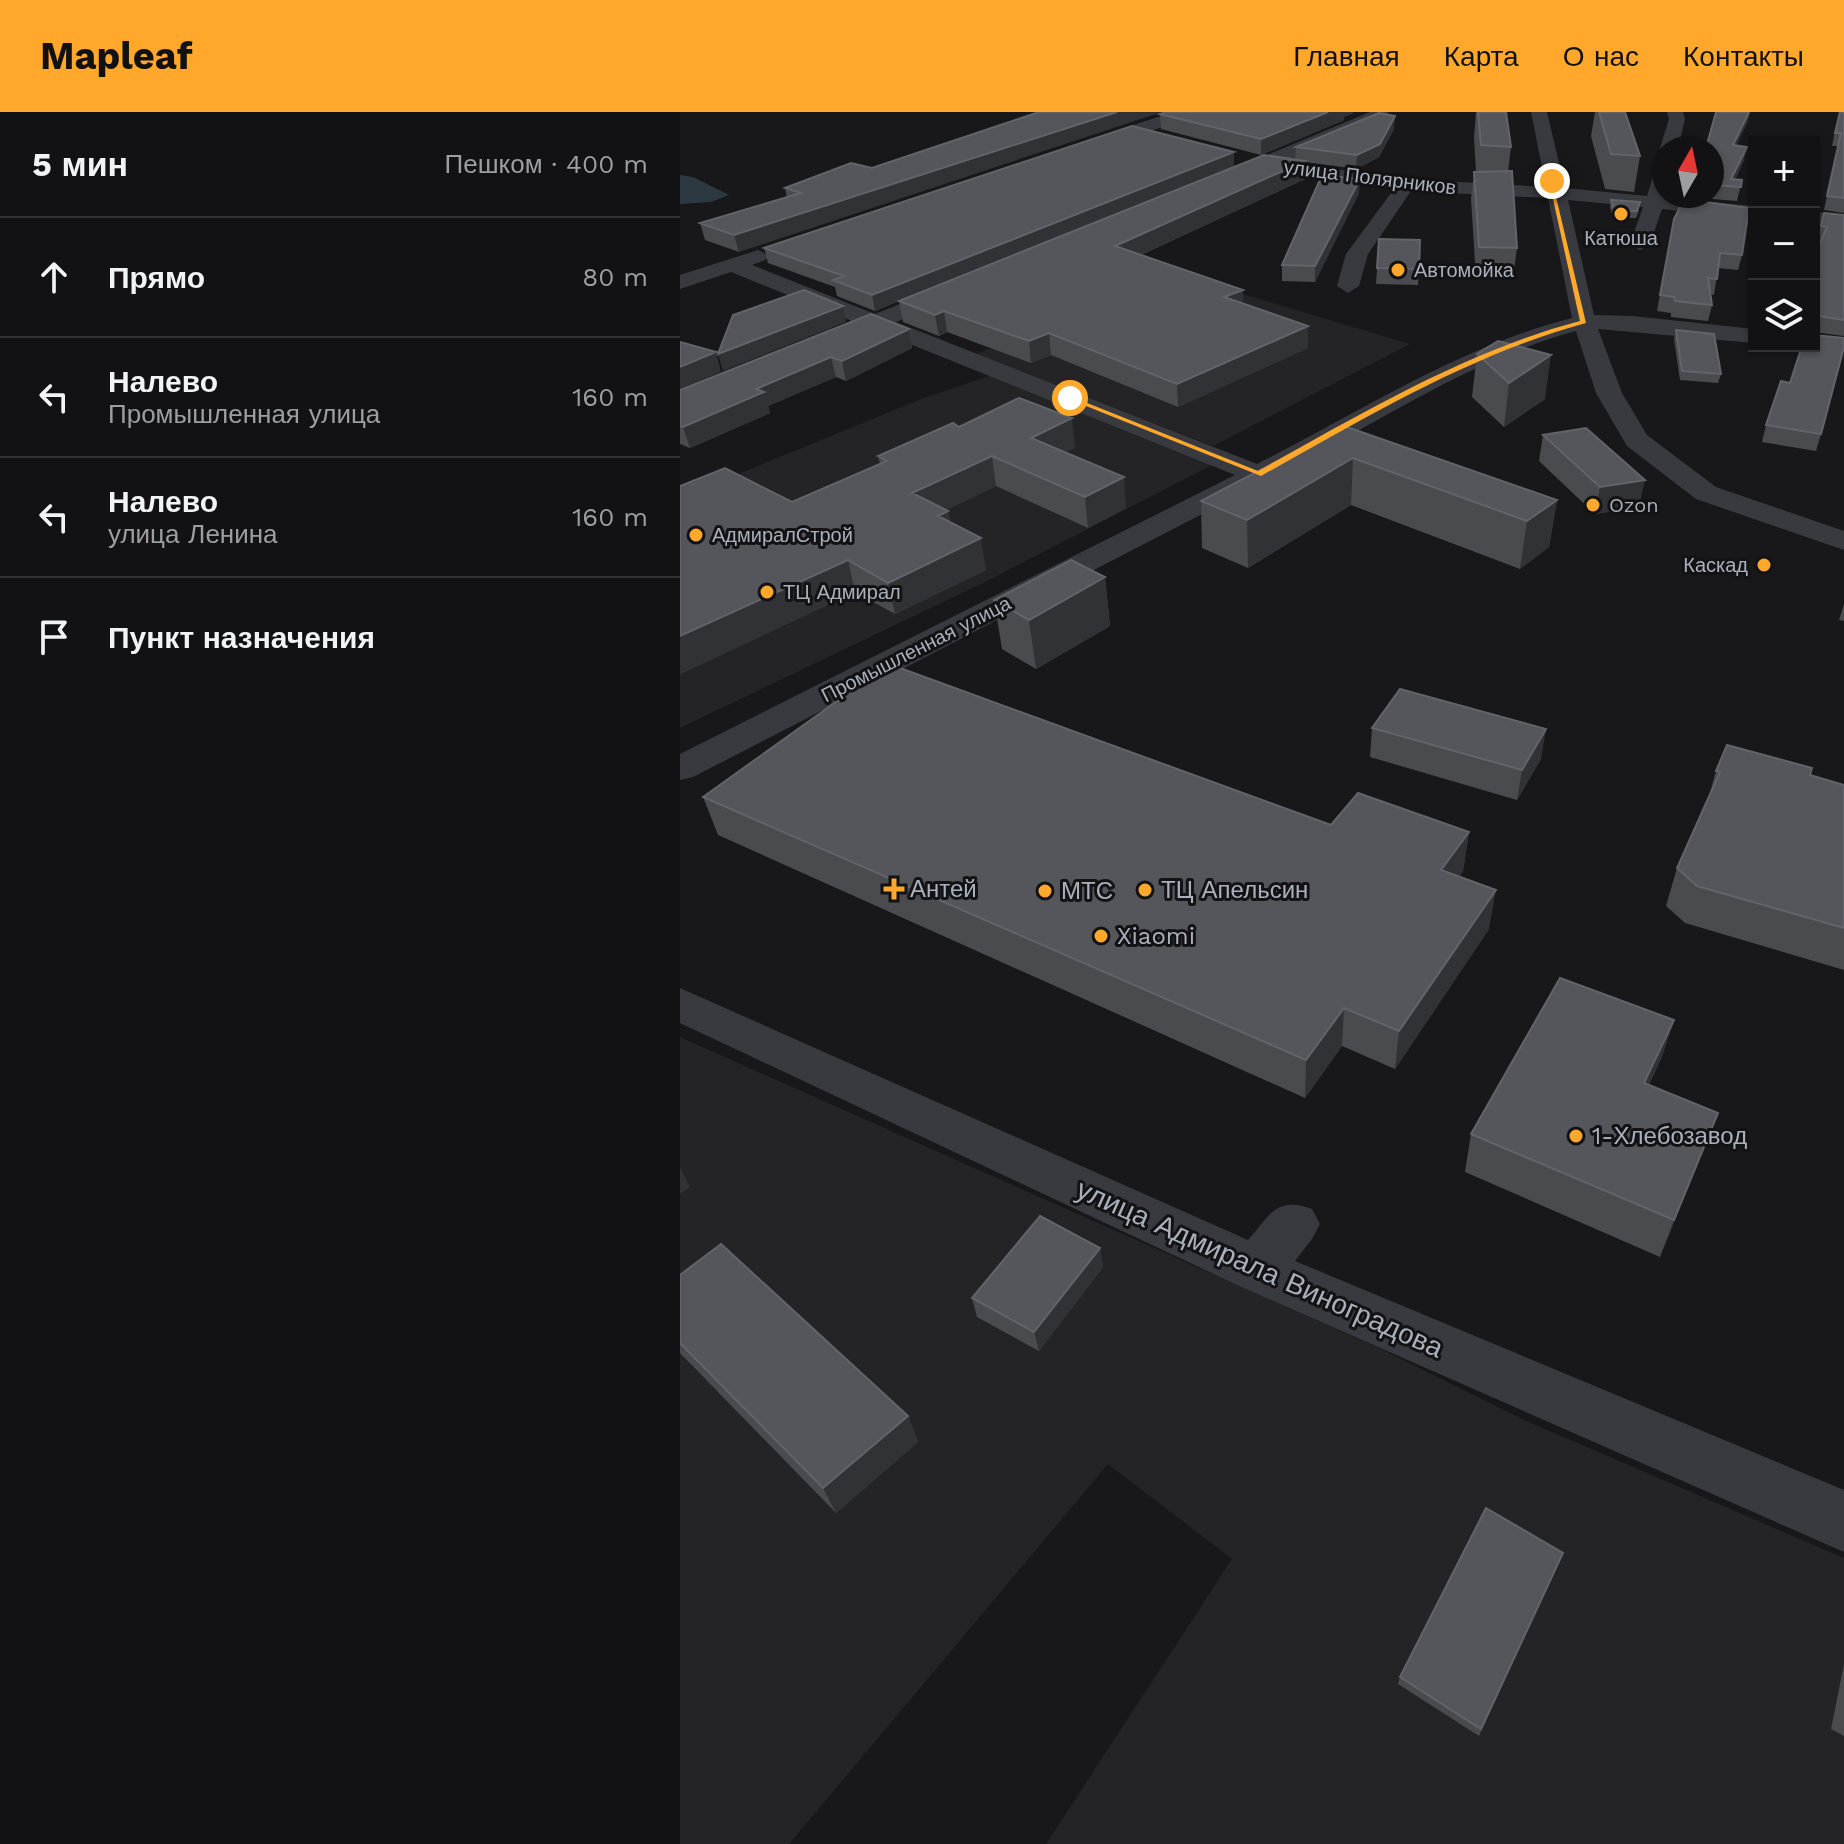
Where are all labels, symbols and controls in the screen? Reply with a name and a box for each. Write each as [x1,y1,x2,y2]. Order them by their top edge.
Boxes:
text: Mapleaf [40,34,192,78]
text: Главная [1293,40,1400,73]
text: Карта [1444,40,1519,73]
text: О нас [1563,40,1639,73]
text: Контакты [1683,40,1804,73]
north arrow [1652,136,1724,208]
map controls [1748,136,1820,352]
button: + [1748,136,1820,208]
text: 5 мин [32,144,128,184]
text: Пешком · 400 m [445,149,648,179]
street label: улица Полярников [1282,155,1458,199]
route end [1534,163,1570,199]
marker: Катюша [1612,205,1630,223]
button: − [1748,208,1820,280]
place label: Катюша [1584,226,1659,250]
icon: ahead [32,255,76,299]
place label: Автомойка [1414,258,1515,282]
text: Прямо [108,260,205,295]
marker: Автомойка [1389,261,1407,279]
text: 80 m [582,262,648,292]
button: layers [1748,280,1820,352]
text: Налево [108,364,218,399]
icon: left [32,375,76,419]
route start [1052,380,1088,416]
text: 160 m [572,382,648,412]
text: Промышленная улица [108,399,380,429]
text: Налево [108,484,218,519]
place label: Ozon [1609,493,1659,517]
icon: left [32,495,76,539]
marker: Ozon [1584,496,1602,514]
text: 160 m [572,502,648,532]
text: улица Ленина [108,519,278,549]
place label: АдмиралСтрой [712,523,853,547]
marker: АдмиралСтрой [687,526,705,544]
place label: Каскад [1683,553,1748,577]
marker: Каскад [1755,556,1773,574]
place label: ТЦ Адмирал [783,580,901,604]
marker: ТЦ Адмирал [758,583,776,601]
street label: Промышленная улица [817,590,1016,707]
icon: arrive [32,615,76,659]
text: Пункт назначения [108,620,375,655]
place label: Антей [910,875,977,903]
place label: ТЦ Апельсин [1161,876,1308,904]
place label: МТС [1061,877,1113,905]
marker: Антей [885,880,903,898]
marker: ТЦ Апельсин [1136,881,1154,899]
marker: МТС [1036,882,1054,900]
place label: Xiaomi [1117,922,1195,950]
marker: Xiaomi [1092,927,1110,945]
place label: 1-Хлебозавод [1592,1122,1747,1150]
marker: 1-Хлебозавод [1567,1127,1585,1145]
street label: улица Адмирала Виноградова [1071,1172,1449,1365]

